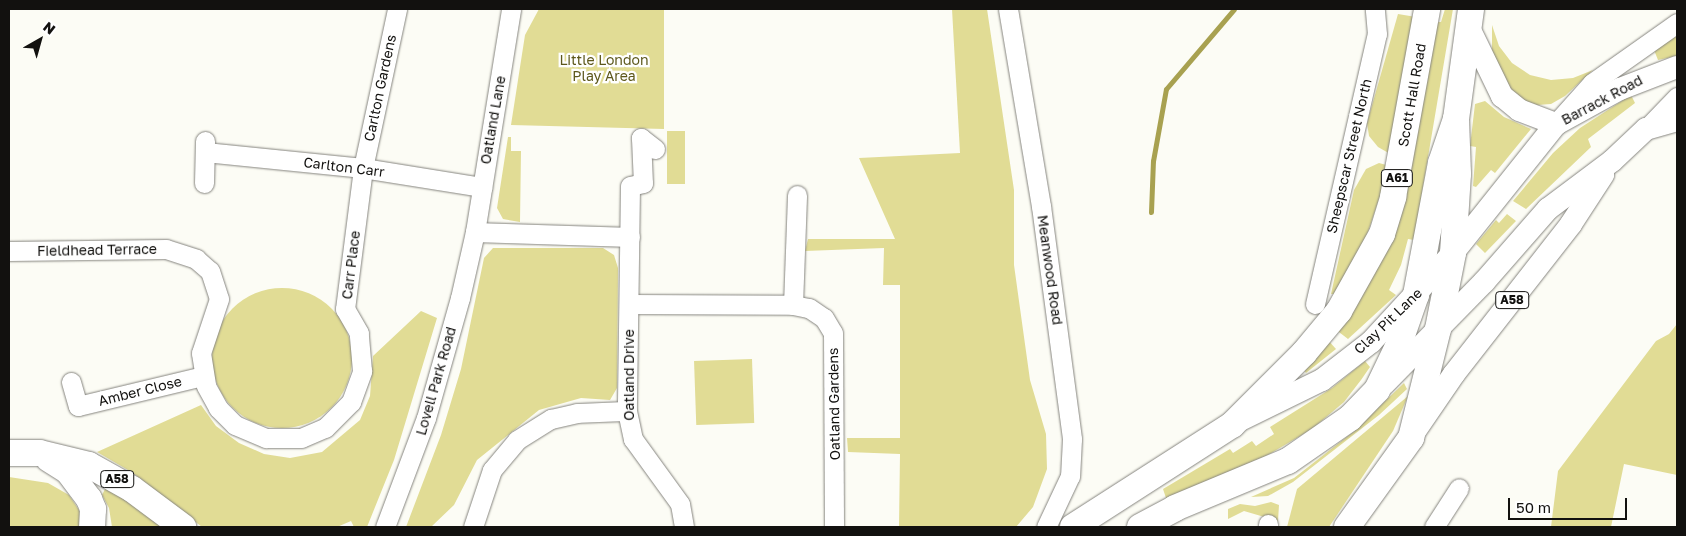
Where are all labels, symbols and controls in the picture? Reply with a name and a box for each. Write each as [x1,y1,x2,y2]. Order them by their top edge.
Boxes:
north arrow [15,15,65,65]
text: N [40,18,59,38]
street label: Carlton Gardens [360,33,400,143]
street label: Scott Hall Road [1395,42,1429,148]
park label: Little London Play Area [559,52,649,84]
street label: Barrack Road [1559,72,1645,128]
street label: Oatland Lane [477,74,509,166]
street label: Sheepscar Street North [1323,77,1375,235]
street label: Carlton Carr [303,154,385,180]
road number: A61 [1381,168,1413,188]
street label: Meanwood Road [1034,214,1066,326]
street label: Carr Place [338,230,364,300]
street label: Fieldhead Terrace [37,241,157,259]
street label: Clay Pit Lane [1351,284,1425,358]
road number: A58 [1494,290,1530,310]
street label: Lovell Park Road [412,325,460,437]
street label: Oatland Drive [621,329,637,421]
street label: Oatland Gardens [825,348,843,460]
street label: Amber Close [97,373,183,409]
road number: A58 [100,469,134,488]
scale bar [1511,488,1630,520]
text: 50 m [1516,498,1551,516]

